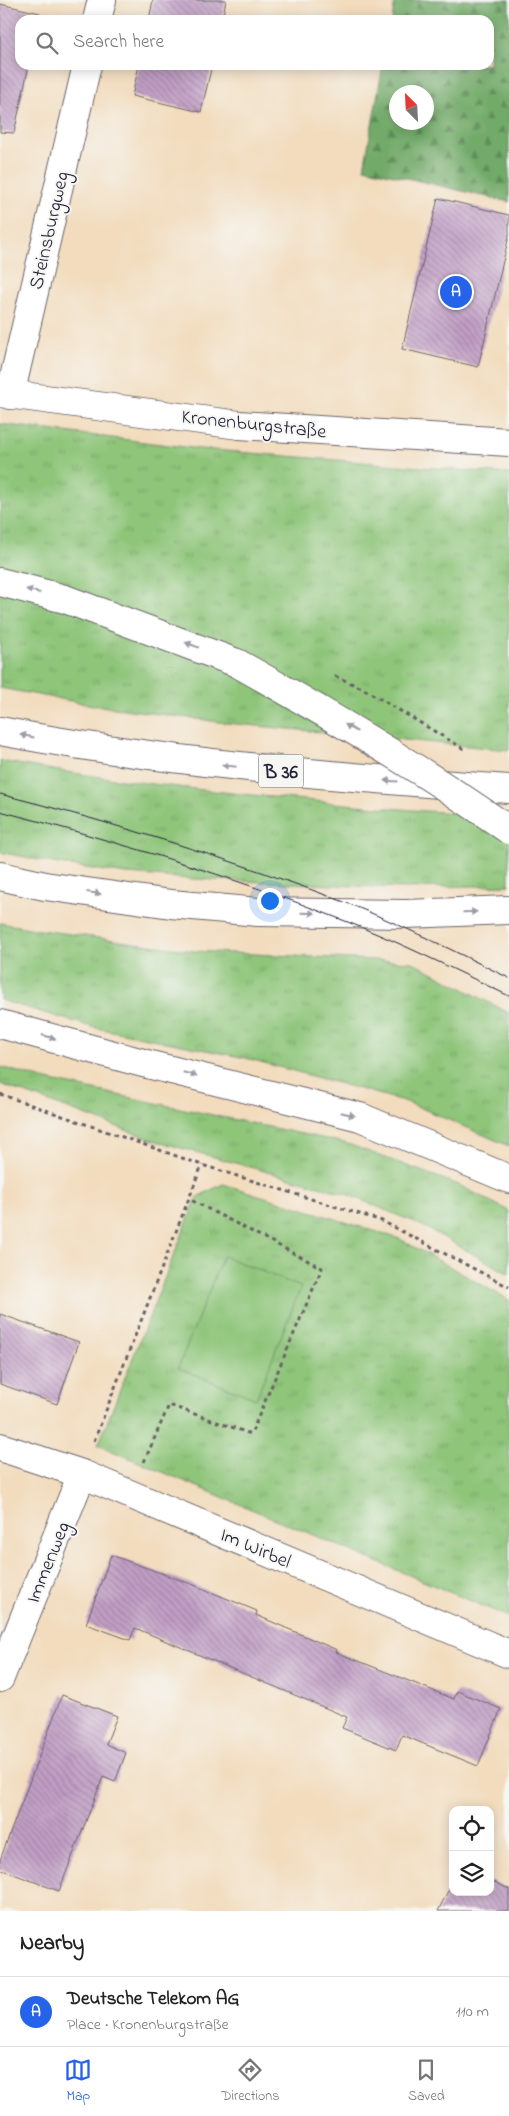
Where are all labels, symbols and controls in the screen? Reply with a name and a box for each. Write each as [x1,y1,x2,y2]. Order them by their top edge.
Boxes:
search box [15,15,494,70]
icon: search [33,29,61,57]
text: Search here [73,29,164,56]
north arrow [389,85,434,130]
street label: Steinsburgweg [23,169,79,293]
pin: A [440,273,472,311]
street label: Kronenburgstraße [180,403,328,449]
one-way arrow [25,586,40,594]
one-way arrow [184,641,199,649]
one-way arrow [344,723,357,732]
one-way arrow [19,732,35,740]
road number: B 36 [258,754,304,788]
one-way arrow [220,762,236,770]
one-way arrow [382,777,398,785]
your location [257,888,283,914]
one-way arrow [86,889,102,897]
one-way arrow [462,907,478,915]
one-way arrow [300,909,316,917]
one-way arrow [41,1033,56,1041]
one-way arrow [183,1071,198,1079]
one-way arrow [340,1110,355,1118]
street label: Immenweg [20,1518,80,1608]
street label: Im Wirbel [215,1521,295,1577]
map controls [449,1806,494,1896]
button: locate [449,1806,494,1851]
button: layers [449,1851,494,1896]
text: Nearby [20,1929,84,1959]
text: Deutsche Telekom AG [67,1986,239,2013]
text: A [31,2000,41,2024]
text: 110 m [455,2000,489,2024]
text: Place · Kronenburgstraße [67,2013,229,2037]
tab: Map [64,2056,92,2107]
tab: Directions [221,2056,279,2107]
tab: Saved [408,2056,445,2107]

